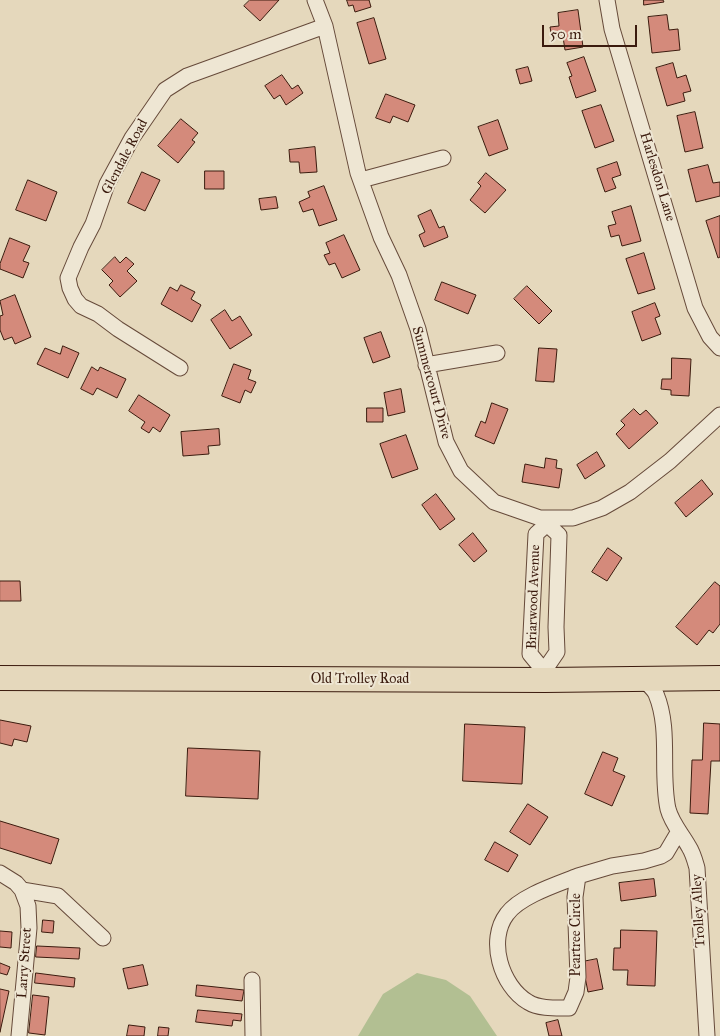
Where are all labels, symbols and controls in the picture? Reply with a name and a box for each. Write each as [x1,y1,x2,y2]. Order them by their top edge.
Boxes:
scale bar [545,15,640,47]
text: 50 m [550,25,582,43]
street label: Glendale Road [98,117,152,197]
street label: Harlesdon Lane [635,130,679,224]
street label: Summercourt Drive [408,325,454,441]
street label: Briarwood Avenue [524,544,544,650]
street label: Old Trolley Road [311,672,409,688]
street label: Trolley Alley [689,874,709,948]
street label: Peartree Circle [569,893,585,977]
street label: Larry Street [14,927,36,999]

